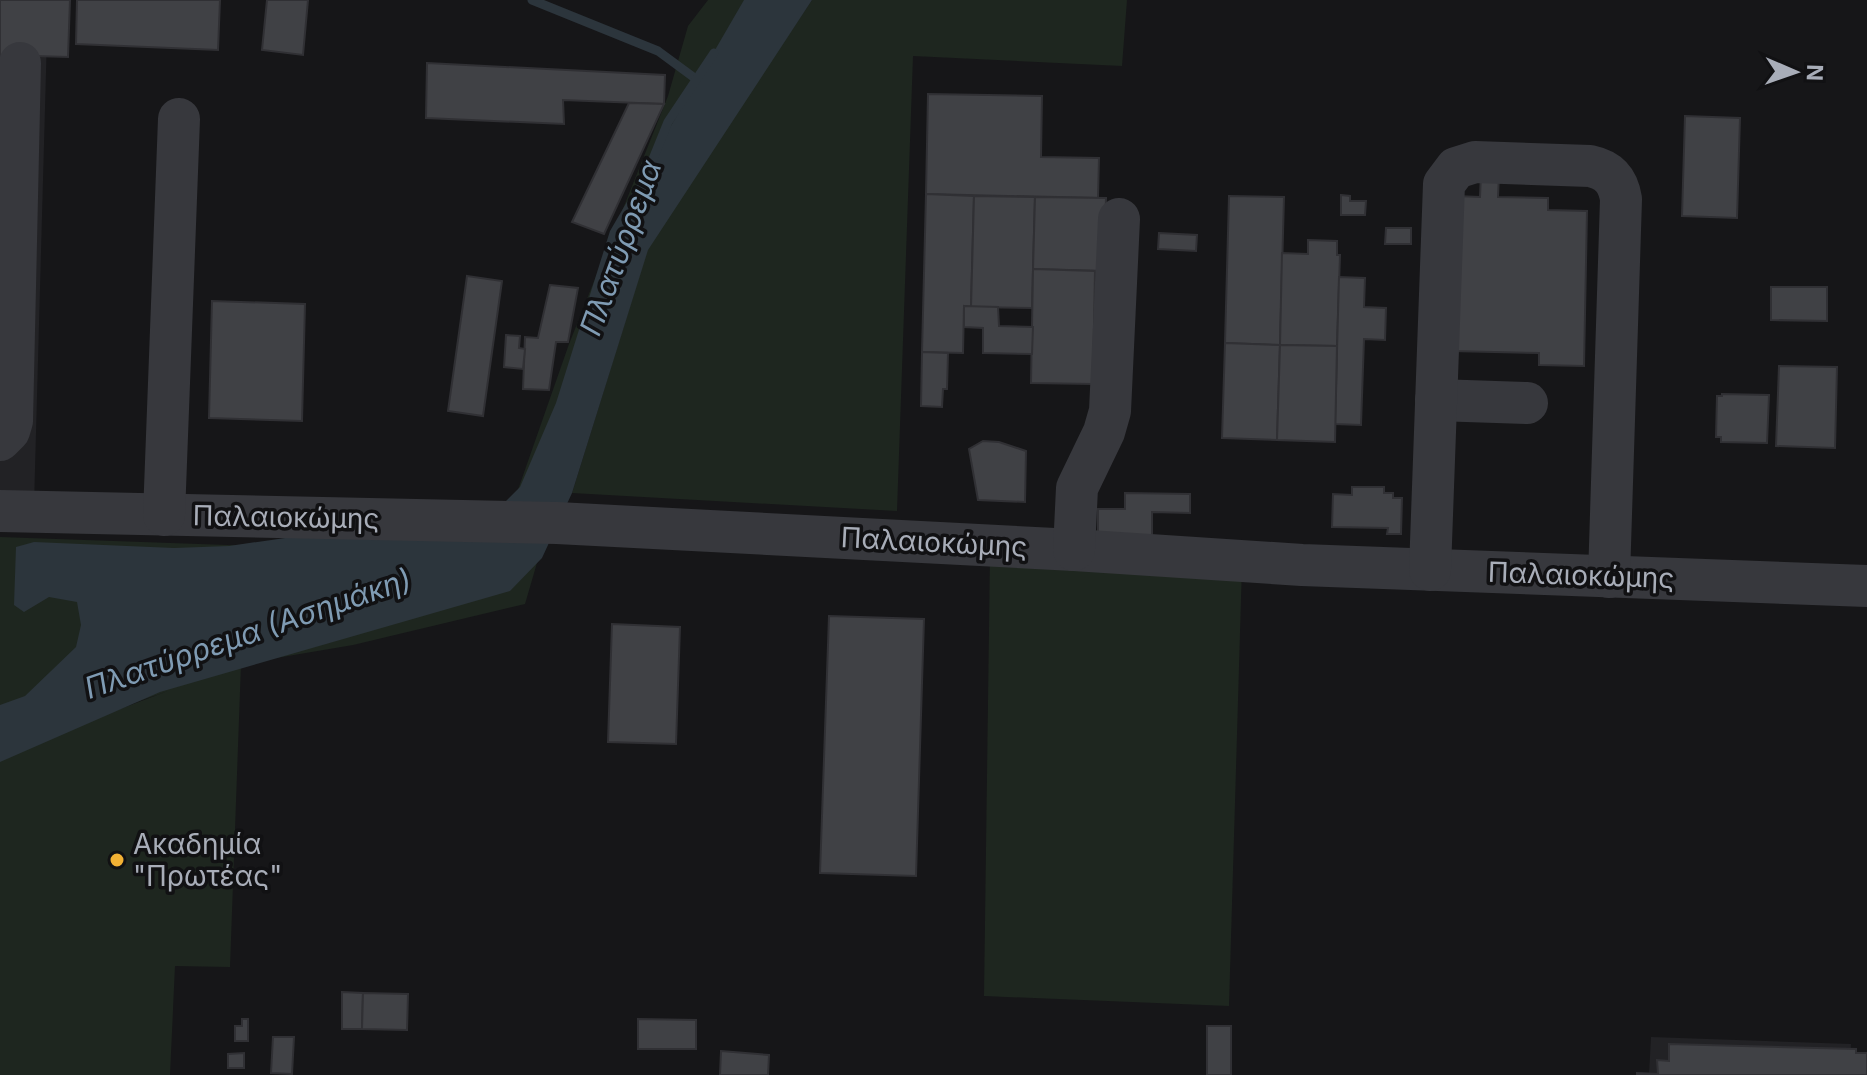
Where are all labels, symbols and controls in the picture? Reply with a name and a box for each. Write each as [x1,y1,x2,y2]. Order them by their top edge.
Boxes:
north arrow [1755,32,1835,112]
text: N [1802,64,1828,82]
water label: Πλατύρρεμα [572,155,668,340]
street label: Παλαιοκώμης [192,498,380,536]
street label: Παλαιοκώμης [840,520,1028,564]
street label: Παλαιοκώμης [1487,555,1675,595]
water label: Πλατύρρεμα (Ασημάκη) [80,560,416,706]
place label: Ακαδημία "Πρωτέας" [133,827,282,893]
marker: Ακαδημία "Πρωτέας" [108,851,126,869]

